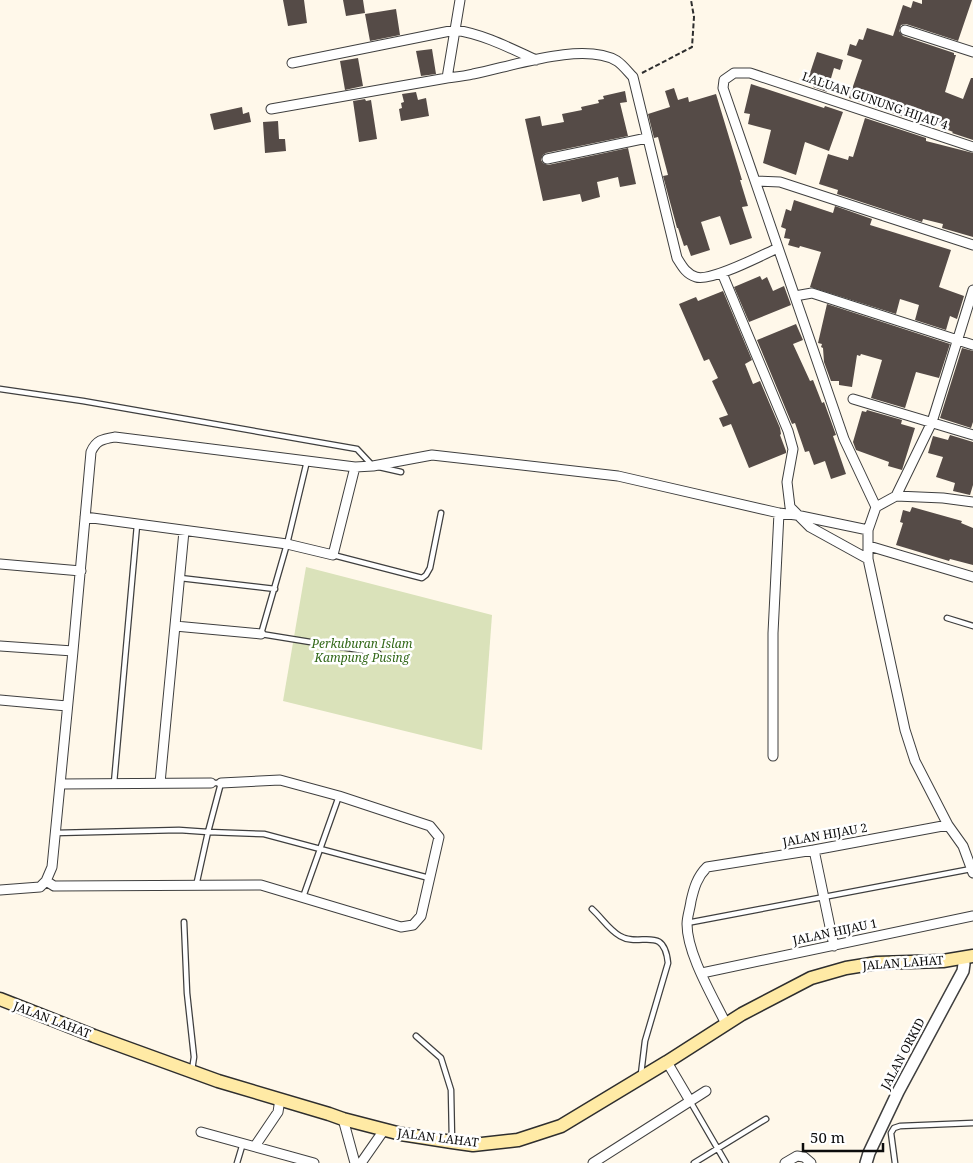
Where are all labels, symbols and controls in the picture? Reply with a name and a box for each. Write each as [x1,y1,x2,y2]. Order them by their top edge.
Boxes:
street label: LALUAN GUNUNG HIJAU 4 [800,68,951,134]
park label: Perkuburan Islam Kampung Pusing [311,635,413,666]
street label: JALAN HIJAU 2 [780,819,869,851]
street label: JALAN HIJAU 1 [790,914,879,949]
street label: JALAN LAHAT [861,951,945,974]
street label: JALAN LAHAT [10,997,94,1042]
street label: JALAN ORKID [876,1015,929,1094]
scale bar [803,1120,883,1152]
street label: JALAN LAHAT [396,1124,480,1151]
text: 50 m [810,1127,845,1147]

